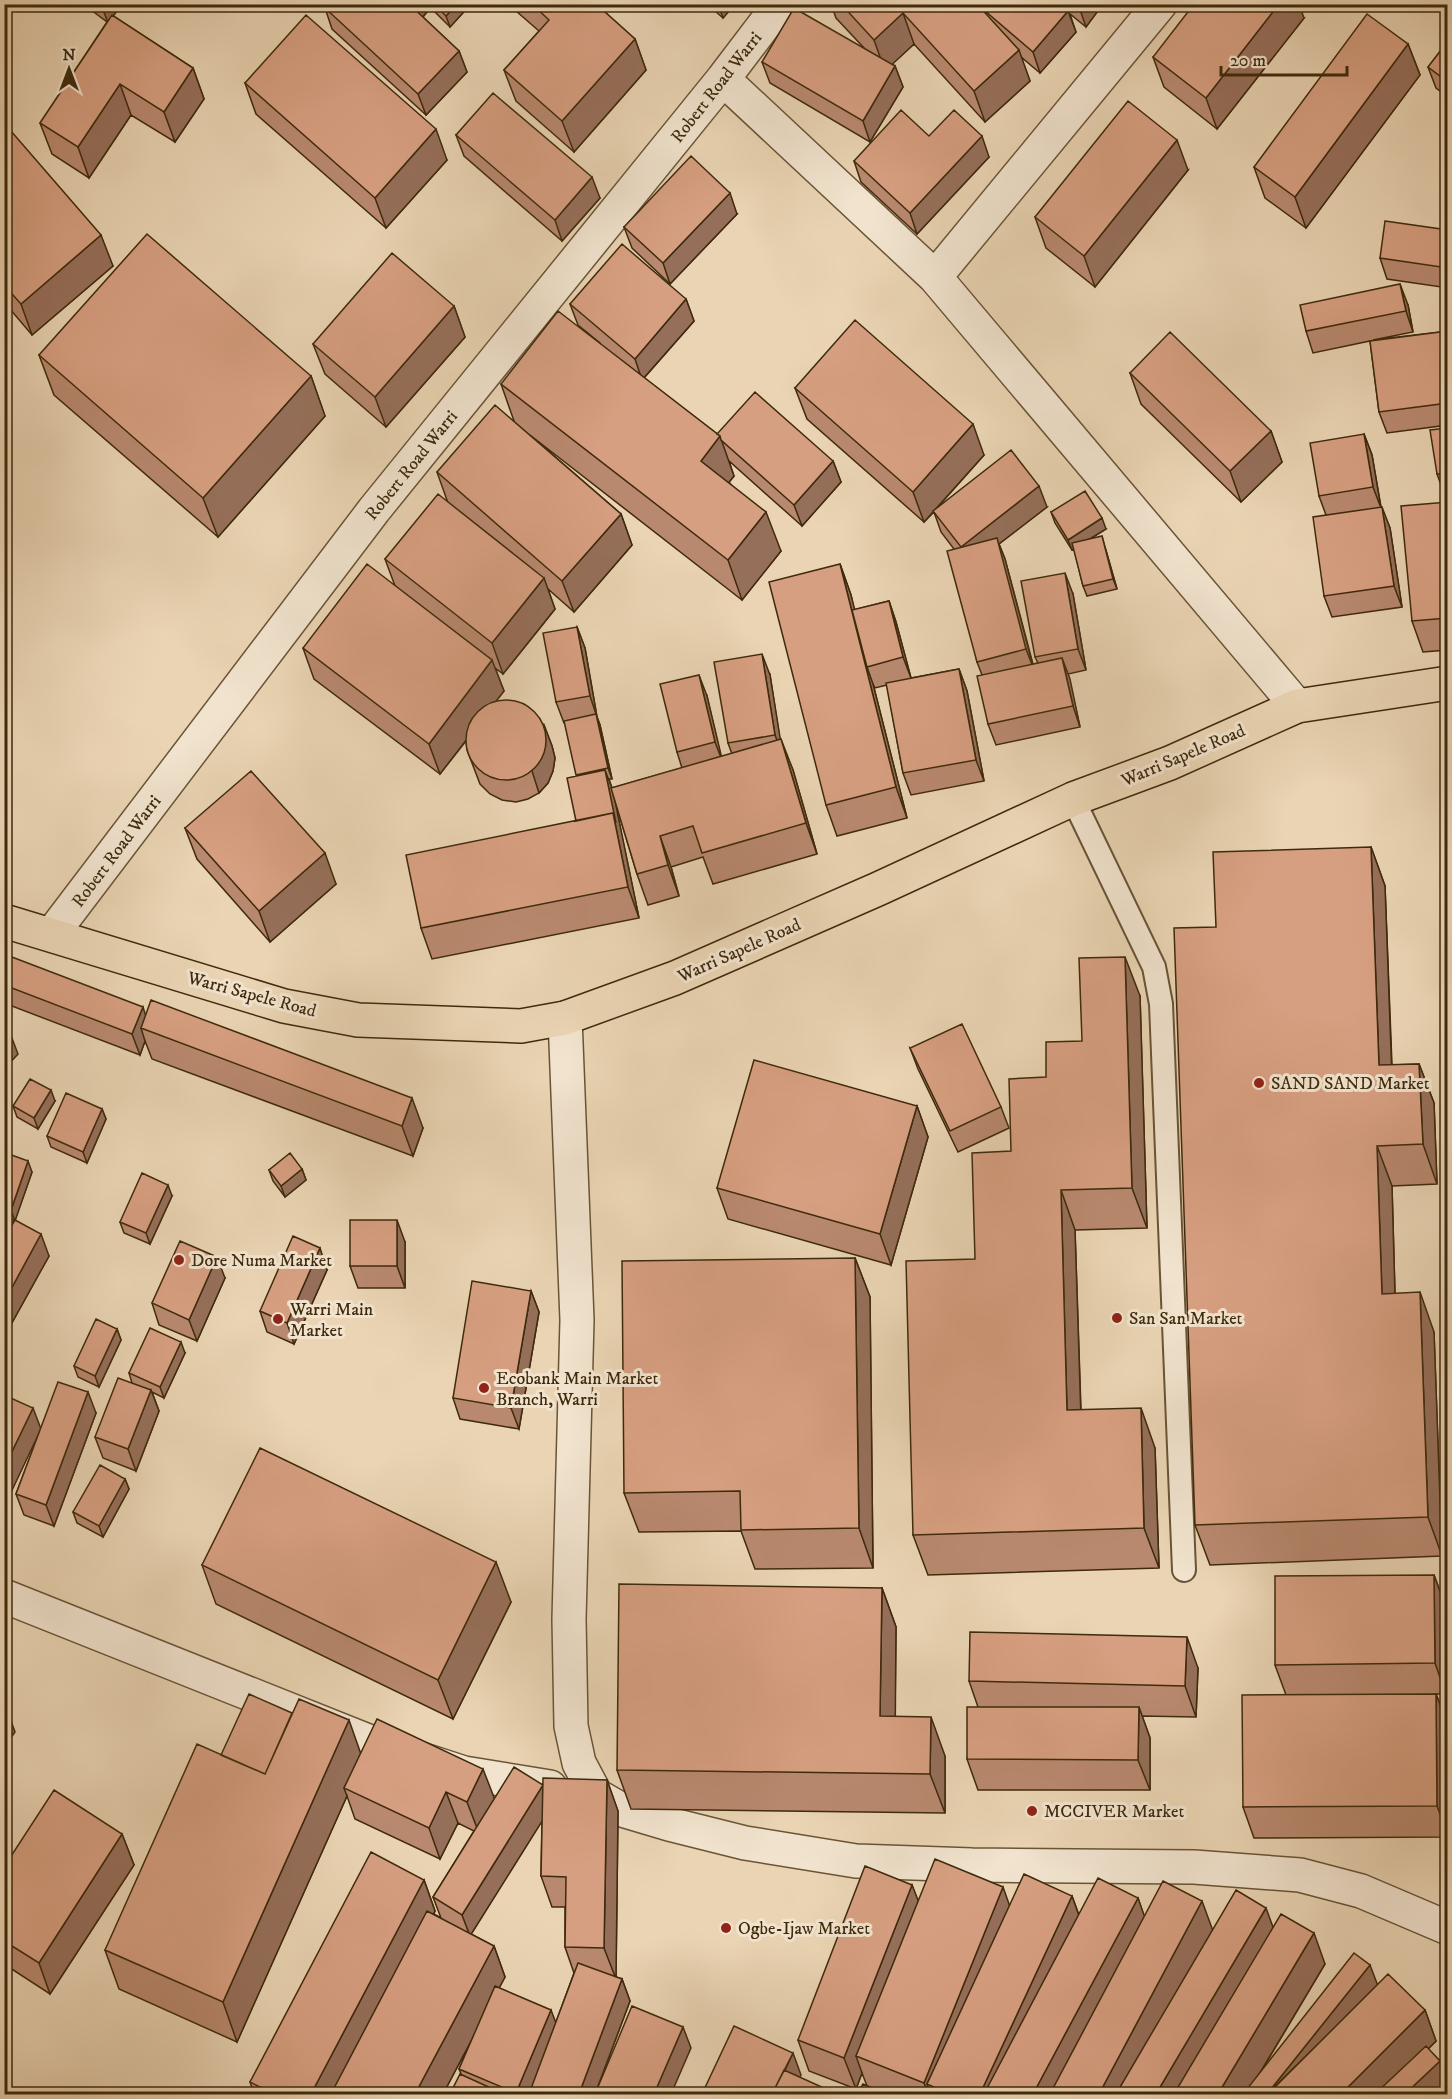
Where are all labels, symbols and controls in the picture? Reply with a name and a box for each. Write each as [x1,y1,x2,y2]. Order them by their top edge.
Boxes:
street label: Robert Road Warri [667,28,767,148]
north arrow [39,39,99,99]
scale bar [1221,39,1347,77]
text: N [62,45,76,65]
text: 20 m [1230,50,1266,72]
street label: Robert Road Warri [361,406,463,525]
street label: Warri Sapele Road [1117,720,1249,792]
street label: Robert Road Warri [67,791,166,912]
street label: Warri Sapele Road [674,914,804,988]
street label: Warri Sapele Road [184,967,319,1023]
place label: SAND SAND Market [1271,1073,1430,1095]
marker: SAND SAND Market [1252,1076,1266,1090]
place label: Dore Numa Market [191,1250,332,1272]
marker: Dore Numa Market [172,1253,186,1267]
place label: Warri Main Market [289,1299,374,1342]
place label: San San Market [1129,1308,1243,1330]
marker: San San Market [1110,1311,1124,1325]
marker: Warri Main Market [271,1312,285,1326]
place label: Ecobank Main Market Branch, Warri [496,1368,658,1411]
marker: Ecobank Main Market Branch, Warri [477,1381,491,1395]
place label: MCCIVER Market [1044,1801,1185,1823]
marker: MCCIVER Market [1025,1804,1039,1818]
place label: Ogbe-Ijaw Market [738,1918,870,1940]
marker: Ogbe-Ijaw Market [719,1921,733,1935]

